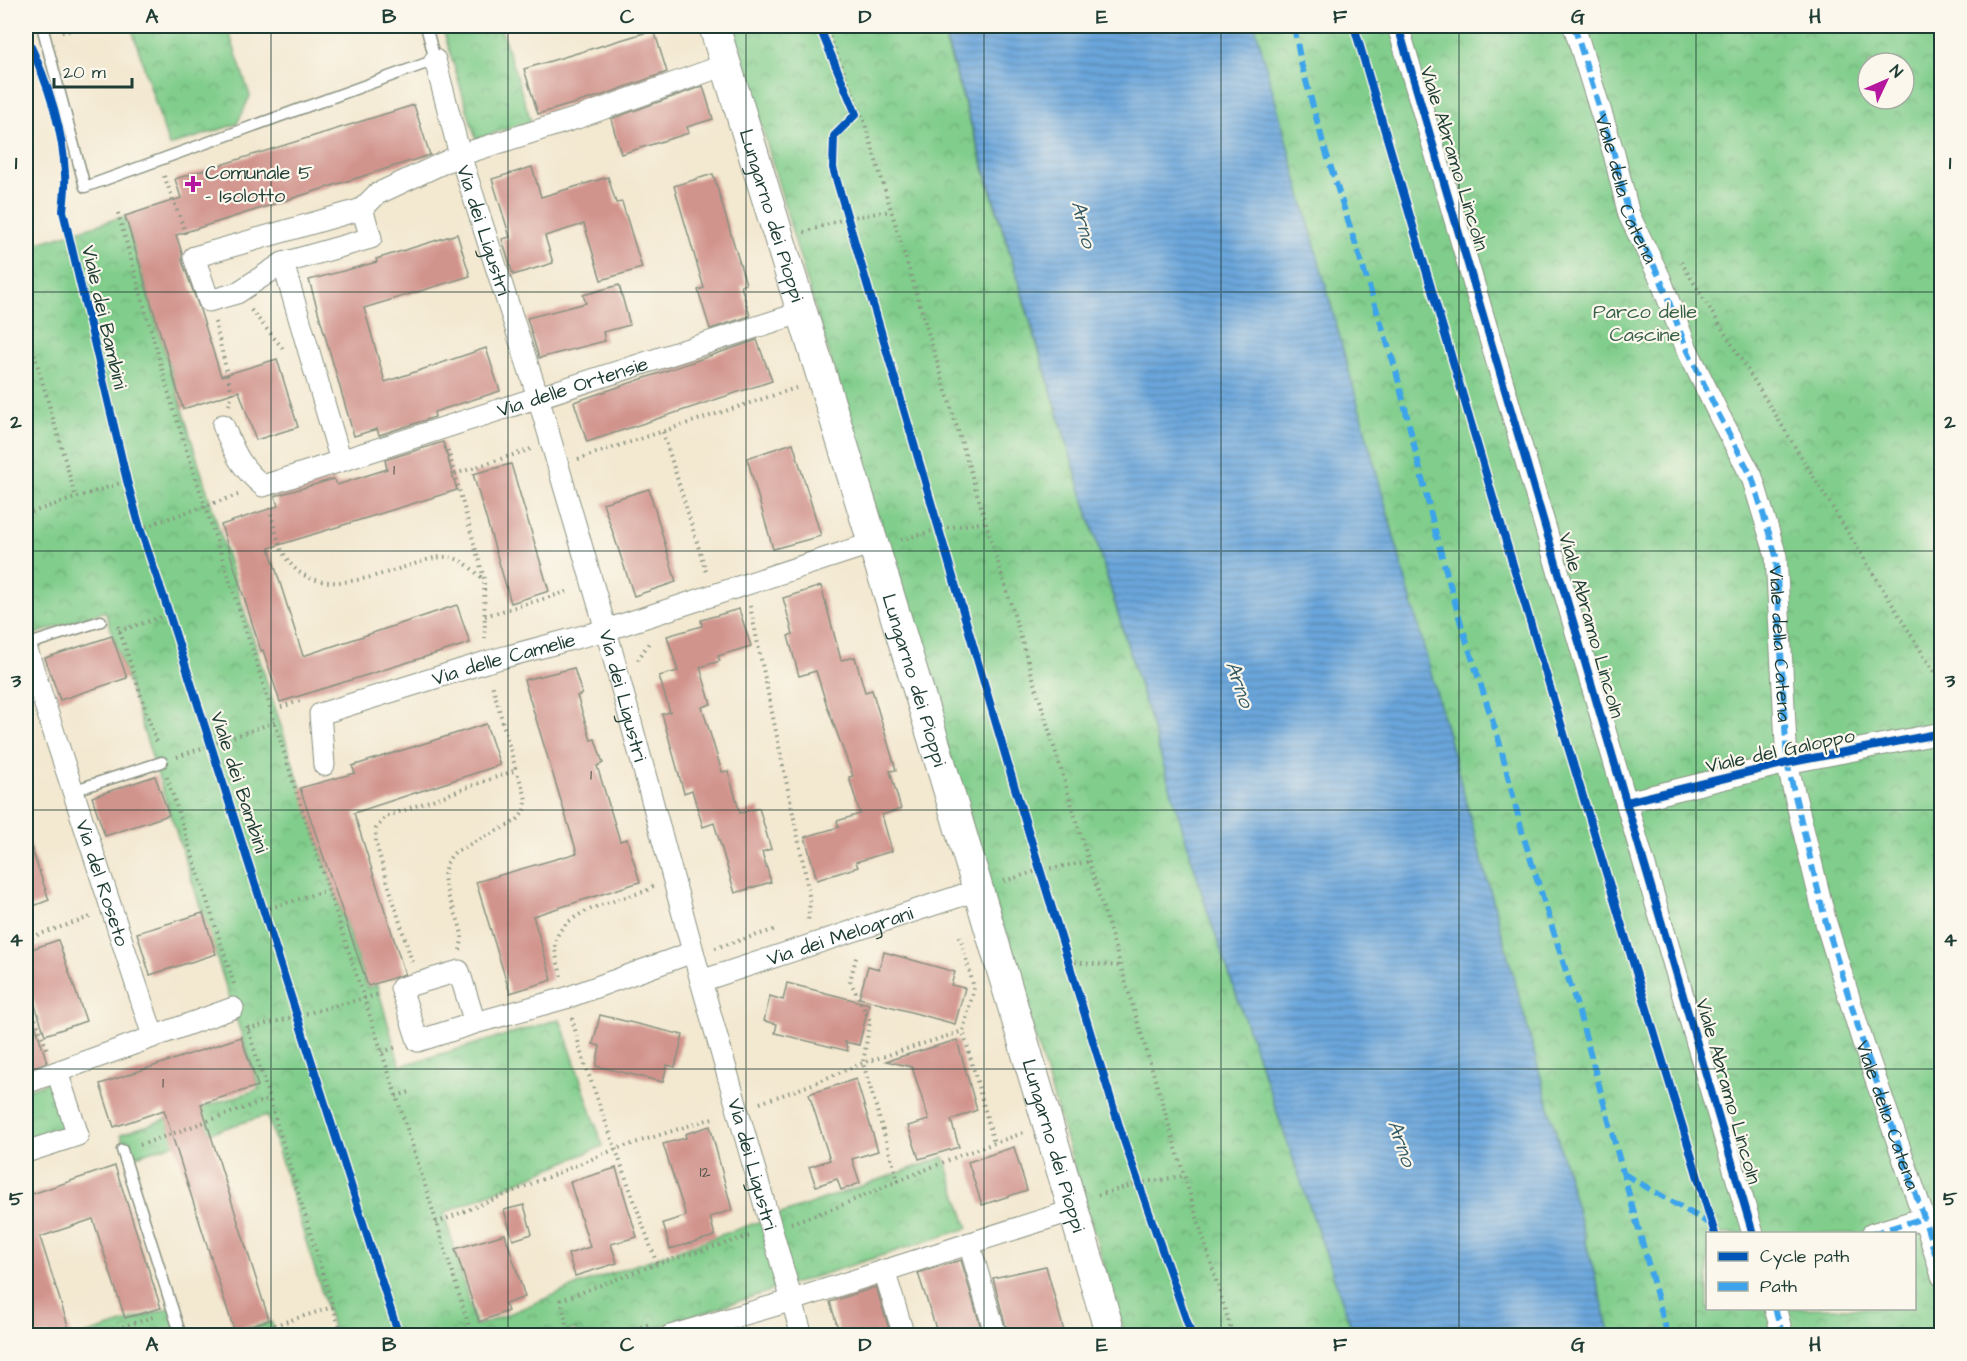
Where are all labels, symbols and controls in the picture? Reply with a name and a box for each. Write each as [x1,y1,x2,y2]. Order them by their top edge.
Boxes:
text: A [146,3,159,31]
text: B [382,3,397,31]
text: C [620,3,635,31]
text: D [859,3,872,31]
text: E [1096,3,1108,31]
text: F [1333,3,1348,31]
text: G [1571,3,1585,31]
text: H [1809,3,1821,31]
scale bar [54,51,132,89]
north arrow [1856,51,1916,111]
text: 20 m [63,60,106,85]
text: N [1885,60,1907,83]
street label: Viale Abramo Lincoln [1413,63,1495,254]
street label: Viale della Catena [1587,110,1664,269]
street label: Lungarno dei Pioppi [732,126,811,305]
text: 1 [15,149,18,177]
text: 1 [1949,149,1952,177]
place label: Comunale 5 - Isolotto [205,159,312,210]
street label: Via dei Ligustri [449,161,517,299]
marker: Comunale 5 - Isolotto [186,177,200,191]
water label: Arno [1064,198,1104,253]
street label: Viale dei Bambini [74,242,134,392]
park label: Parco delle Cascine [1593,298,1697,349]
street label: Via delle Ortensie [494,350,652,425]
text: 2 [9,408,22,436]
text: 2 [1943,408,1956,436]
house number: 1 [393,459,395,481]
street label: Viale Abramo Lincoln [1551,529,1631,721]
street label: Viale della Catena [1762,565,1798,723]
street label: Lungarno dei Pioppi [874,590,954,770]
street label: Via delle Camelie [429,626,579,693]
street label: Via dei Ligustri [592,627,654,765]
water label: Arno [1218,657,1262,713]
text: 3 [10,667,22,695]
text: 3 [1944,667,1956,695]
street label: Viale dei Bambini [203,708,275,857]
street label: Viale del Galoppo [1703,721,1857,780]
house number: 1 [590,764,592,786]
street label: Via del Roseto [68,816,136,950]
street label: Via dei Melograni [763,899,917,973]
text: 4 [9,926,23,954]
text: 4 [1943,926,1957,954]
street label: Viale Abramo Lincoln [1688,995,1768,1187]
street label: Viale della Catena [1848,1037,1926,1194]
street label: Lungarno dei Pioppi [1014,1056,1092,1236]
house number: 1 [162,1072,164,1094]
street label: Via dei Ligustri [720,1095,784,1233]
water label: Arno [1380,1116,1424,1172]
house number: 12 [699,1161,711,1183]
text: 5 [9,1185,24,1213]
text: 5 [1943,1185,1958,1213]
legend [1706,1232,1916,1310]
text: Cycle path [1760,1244,1849,1270]
text: Path [1760,1274,1797,1299]
text: A [146,1331,159,1359]
text: B [382,1331,397,1359]
text: C [620,1331,635,1359]
text: D [859,1331,872,1359]
text: E [1096,1331,1108,1359]
text: F [1333,1331,1348,1359]
text: G [1571,1331,1585,1359]
text: H [1809,1331,1821,1359]

